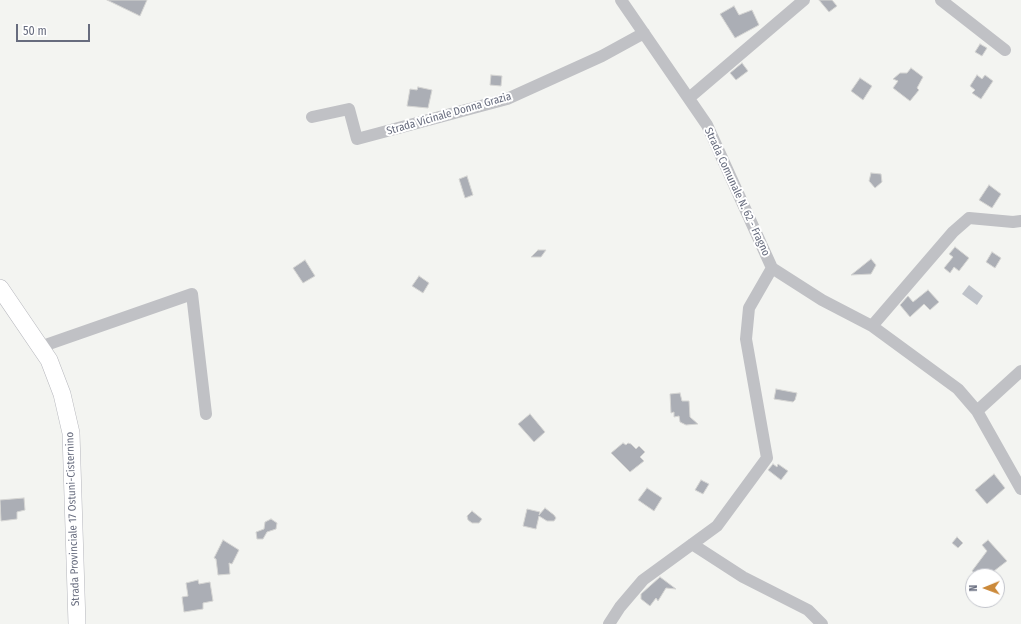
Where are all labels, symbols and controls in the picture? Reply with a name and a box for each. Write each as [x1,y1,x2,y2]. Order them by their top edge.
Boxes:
scale bar [18,16,92,42]
text: 50 m [23,24,47,38]
street label: Strada Vicinale Donna Grazia [385,90,513,138]
street label: Strada Comunale N. 62 - Fragno [701,126,773,258]
street label: Strada Provinciale 17 Ostuni-Cisternino [63,432,83,606]
north arrow [965,568,1005,608]
text: N [967,585,980,592]

